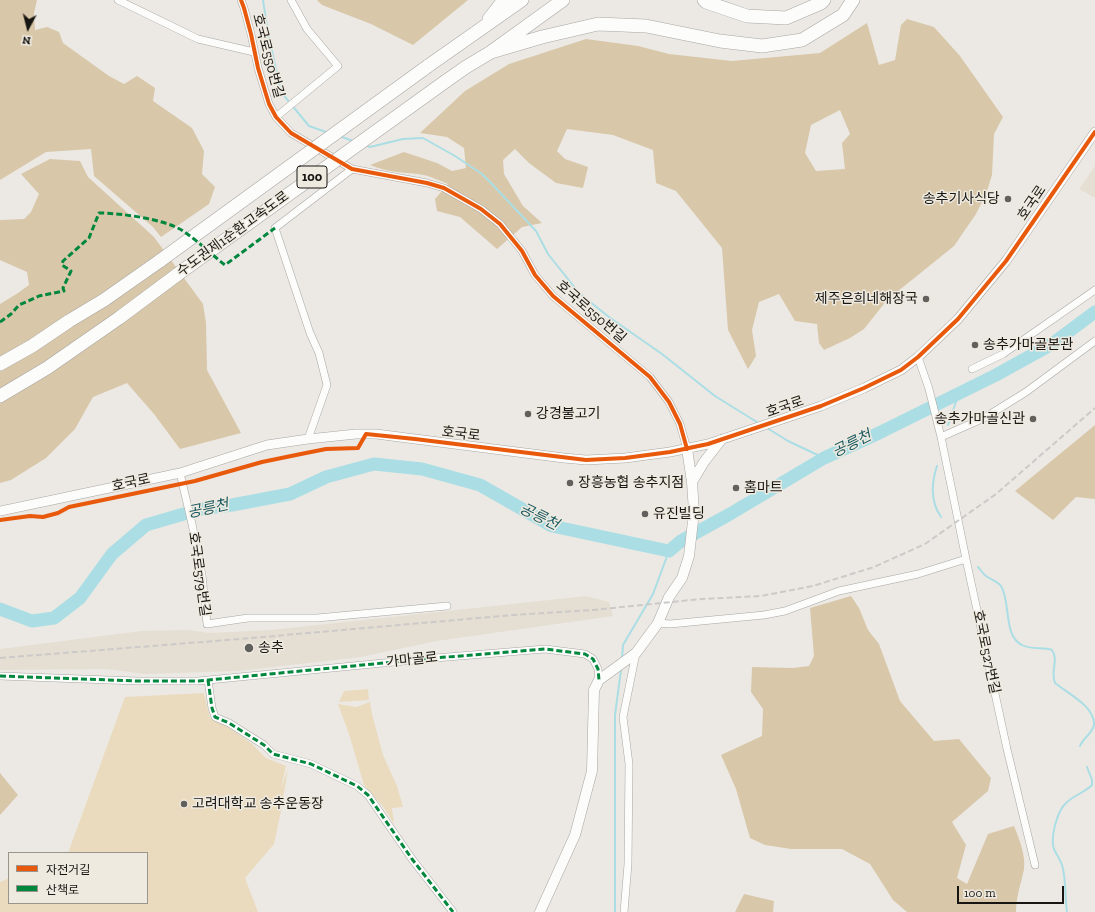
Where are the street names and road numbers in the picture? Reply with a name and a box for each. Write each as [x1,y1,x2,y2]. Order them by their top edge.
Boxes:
street label: 호국로550번길 [249,12,287,100]
road number: 100 [297,166,327,188]
street label: 호국로 [1014,182,1050,224]
street label: 수도권제1순환고속도로 [174,188,292,280]
street label: 호국로550번길 [553,277,629,347]
street label: 호국로 [764,393,806,421]
street label: 호국로 [441,423,481,445]
street label: 호국로 [110,471,152,495]
street label: 호국로579번길 [185,530,213,618]
street label: 호국로527번길 [969,609,1003,695]
street label: 가마골로 [386,649,438,671]

